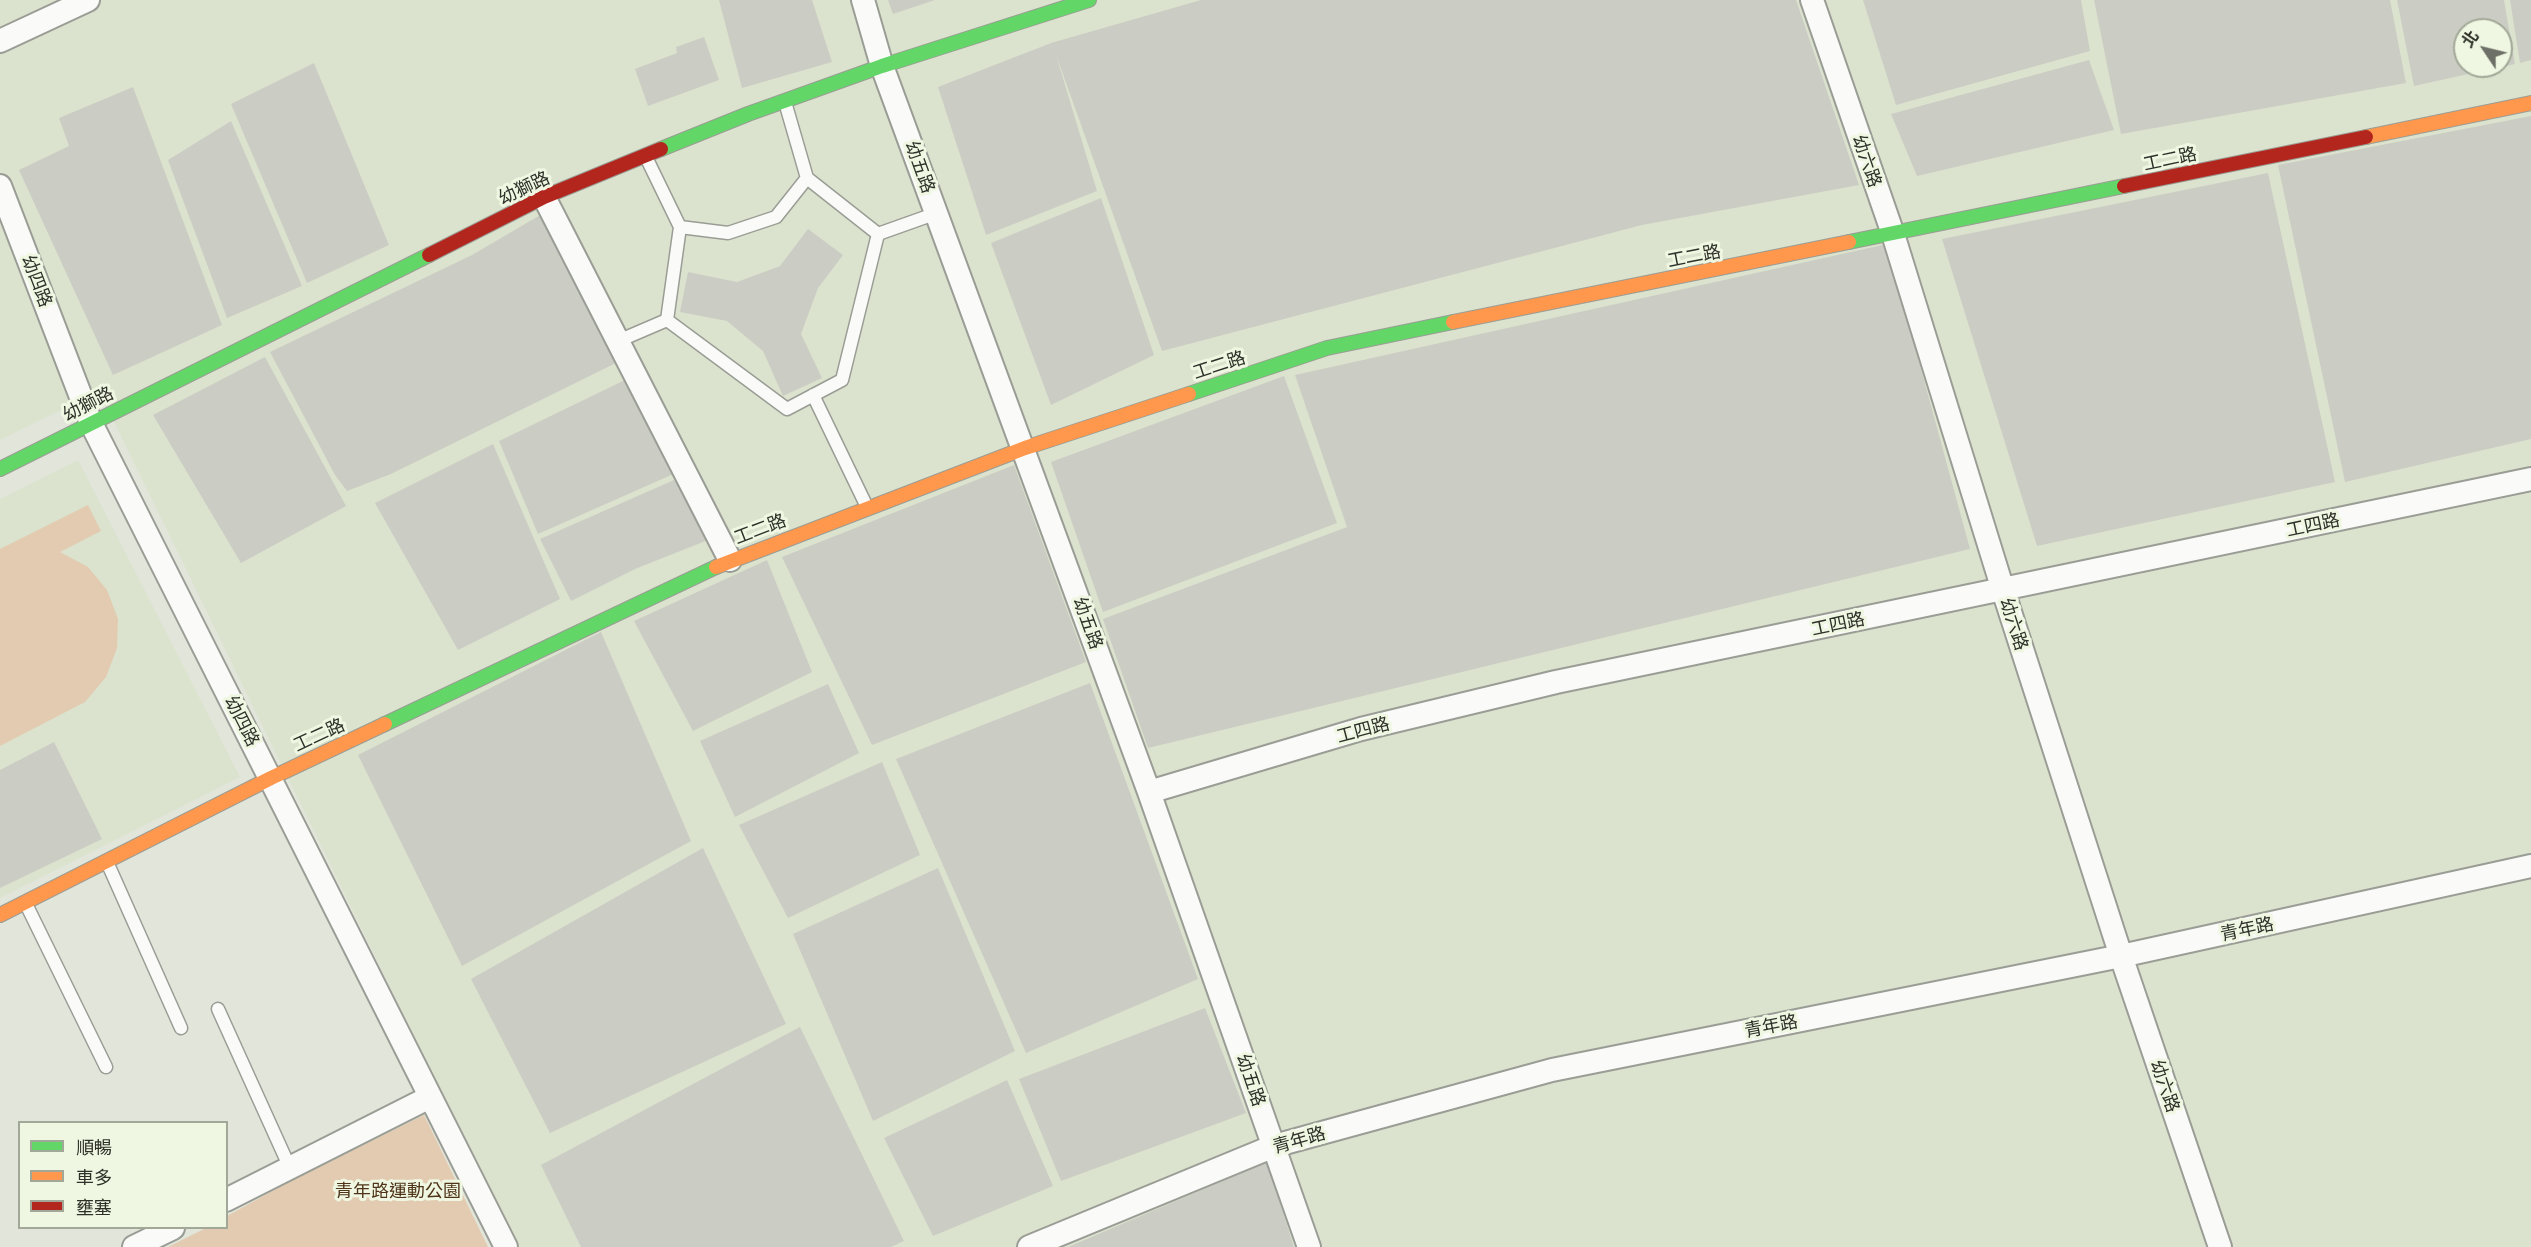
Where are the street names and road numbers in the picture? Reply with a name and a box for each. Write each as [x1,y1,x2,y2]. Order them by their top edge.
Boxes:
street label: 幼六路 [1848,132,1886,190]
street label: 幼五路 [901,138,939,196]
street label: 工二路 [2141,143,2199,175]
street label: 幼獅路 [495,167,553,209]
street label: 工二路 [1665,240,1723,272]
street label: 幼四路 [17,252,57,310]
street label: 工二路 [1190,346,1248,384]
street label: 幼獅路 [59,382,117,426]
street label: 工二路 [731,509,789,549]
street label: 工四路 [2284,509,2342,541]
street label: 幼五路 [1069,594,1107,652]
street label: 幼六路 [1995,595,2033,653]
street label: 工四路 [1809,608,1867,640]
street label: 幼四路 [220,692,264,750]
street label: 工四路 [1334,713,1392,747]
street label: 工二路 [290,714,348,756]
street label: 青年路 [2218,913,2276,945]
street label: 青年路 [1742,1010,1800,1042]
street label: 幼五路 [1232,1051,1270,1109]
street label: 幼六路 [2146,1057,2184,1115]
street label: 青年路 [1270,1122,1328,1158]

